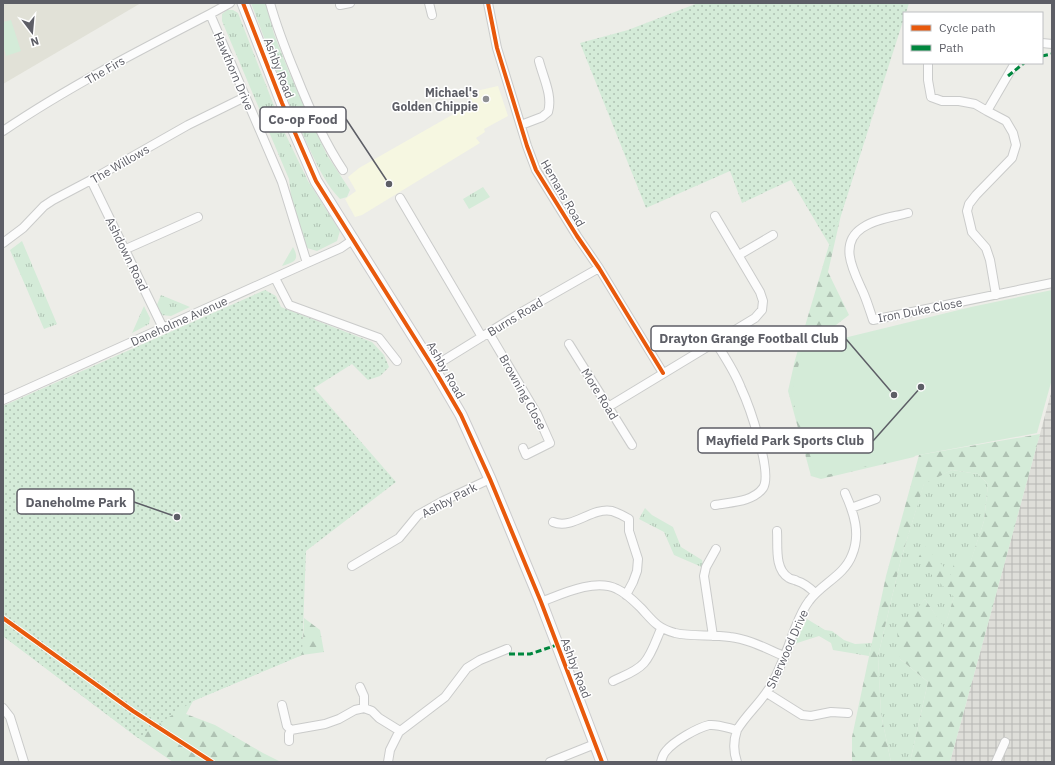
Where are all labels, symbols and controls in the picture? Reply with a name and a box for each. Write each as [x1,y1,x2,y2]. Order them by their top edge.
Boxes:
north arrow [12,12,52,52]
legend [903,12,1043,64]
text: Cycle path [939,20,996,35]
street label: Hawthorn Drive [211,30,257,113]
text: N [29,34,41,49]
street label: Ashby Road [261,36,297,100]
text: Path [939,40,964,55]
street label: The Firs [83,53,128,87]
place label: Michael's Golden Chippie [392,85,478,114]
marker: Michael's Golden Chippie [481,94,491,104]
callout: Co-op Food [260,107,346,132]
text: Co-op Food [268,111,338,128]
street label: The Willows [88,141,152,187]
street label: Hemans Road [538,157,588,229]
street label: Ashdown Road [103,215,151,293]
street label: Daneholme Avenue [128,293,230,349]
street label: Iron Duke Close [876,294,964,326]
street label: Burns Road [485,295,545,339]
callout: Drayton Grange Football Club [651,326,846,351]
text: Drayton Grange Football Club [659,330,839,347]
street label: Ashby Road [424,339,468,401]
street label: Browning Close [496,352,550,433]
street label: More Road [578,366,622,422]
callout: Mayfield Park Sports Club [698,428,873,453]
text: Mayfield Park Sports Club [706,432,864,449]
street label: Ashby Park [419,479,480,521]
callout: Daneholme Park [17,489,134,514]
text: Daneholme Park [25,494,127,511]
street label: Sherwood Drive [763,607,811,691]
street label: Ashby Road [558,636,594,700]

